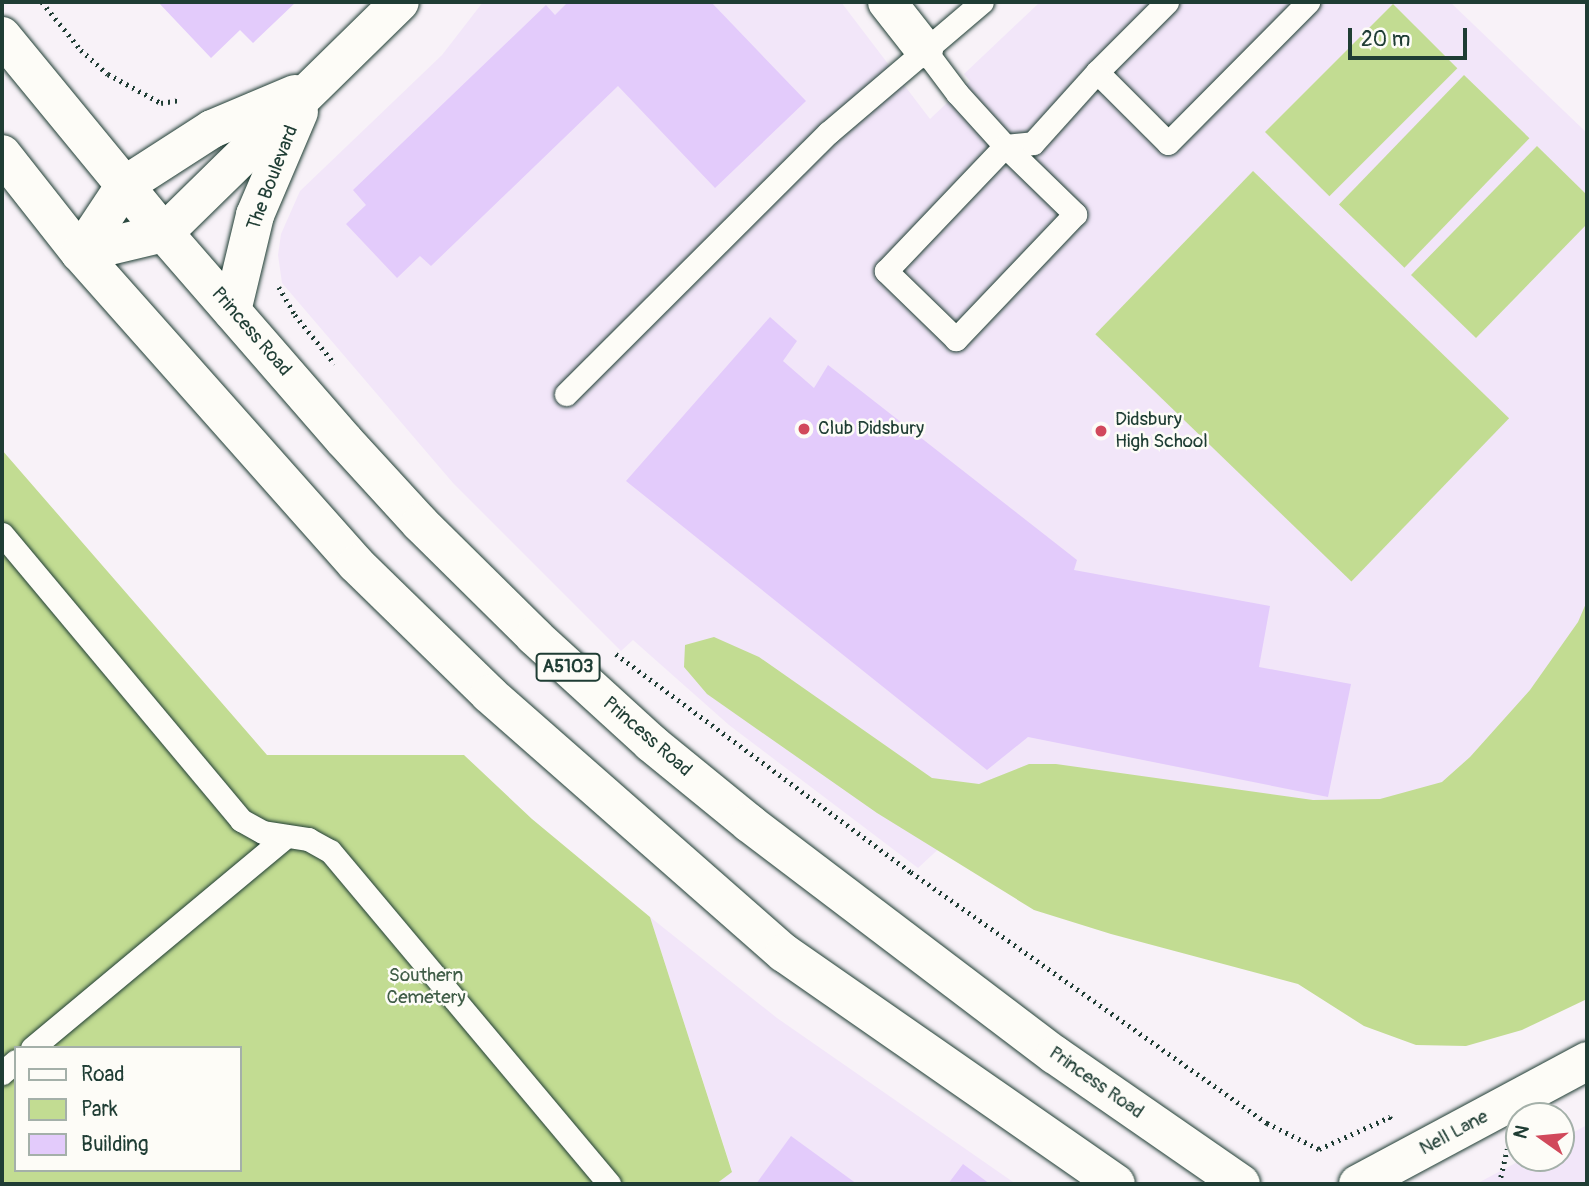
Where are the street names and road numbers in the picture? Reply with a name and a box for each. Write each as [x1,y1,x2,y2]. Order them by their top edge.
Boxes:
street label: The Boulevard [243,122,303,234]
street label: Princess Road [206,283,296,381]
road number: A5103 [535,652,601,682]
street label: Princess Road [598,692,696,782]
street label: Princess Road [1044,1042,1148,1124]
street label: Nell Lane [1416,1105,1492,1161]

